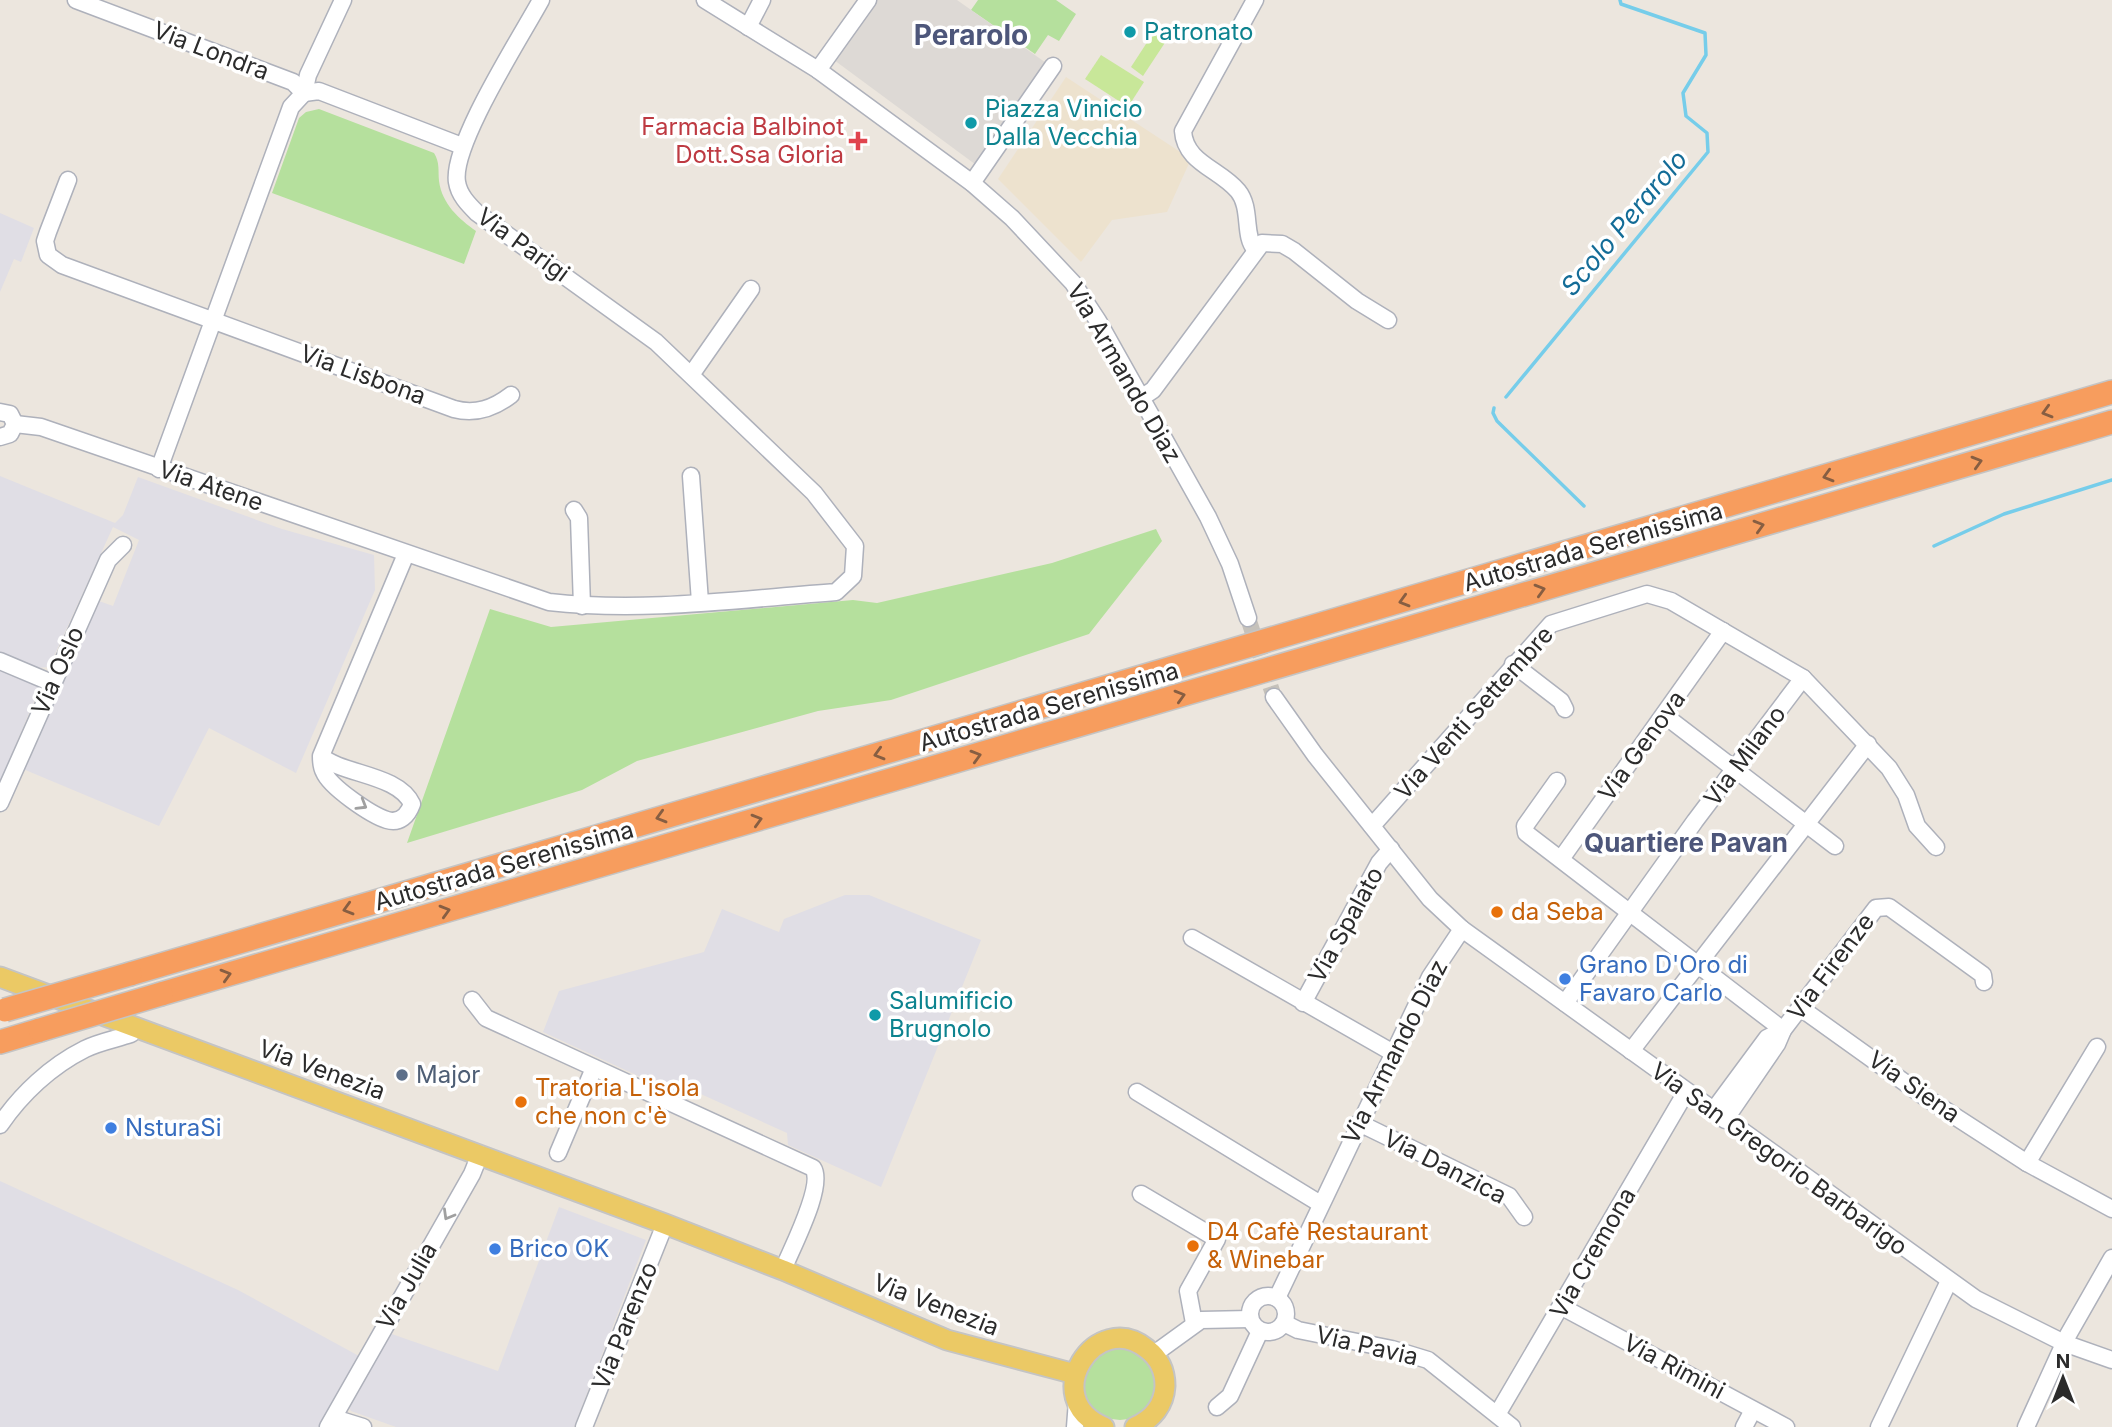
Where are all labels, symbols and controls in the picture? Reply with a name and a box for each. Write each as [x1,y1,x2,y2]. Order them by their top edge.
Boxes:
street label: Via Londra [149,15,273,86]
place label: Patronato [1144,17,1253,46]
district label: Perarolo [914,18,1028,52]
marker: Patronato [1122,24,1138,40]
place label: Piazza Vinicio Dalla Vecchia [985,94,1143,151]
place label: Farmacia Balbinot Dott.Ssa Gloria [641,112,844,169]
marker: Piazza Vinicio Dalla Vecchia [963,115,979,131]
marker: Farmacia Balbinot Dott.Ssa Gloria [850,133,866,149]
water label: Scolo Perarolo [1554,144,1693,302]
street label: Via Parigi [471,201,575,288]
street label: Via Armando Diaz [1061,278,1188,468]
street label: Via Lisbona [296,338,430,411]
one-way arrow [2041,403,2053,418]
street label: Via Atene [155,454,267,517]
one-way arrow [1971,455,1983,470]
one-way arrow [1823,467,1835,482]
street label: Autostrada Serenissima [1460,496,1726,597]
one-way arrow [1752,519,1764,534]
one-way arrow [1534,583,1546,598]
one-way arrow [1398,592,1410,607]
street label: Via Venti Settembre [1388,620,1559,805]
street label: Via Oslo [25,622,90,720]
street label: Autostrada Serenissima [916,656,1182,757]
street label: Via Genova [1592,685,1691,807]
one-way arrow [1174,690,1186,705]
street label: Via Milano [1698,700,1792,812]
one-way arrow [873,745,885,760]
one-way arrow [969,750,981,765]
one-way arrow [355,797,368,810]
one-way arrow [655,809,667,824]
one-way arrow [751,813,763,828]
street label: Autostrada Serenissima [371,815,637,916]
district label: Quartiere Pavan [1584,827,1788,858]
street label: Via Spalato [1302,862,1389,988]
place label: da Seba [1511,897,1604,926]
one-way arrow [343,901,355,916]
marker: da Seba [1489,904,1505,920]
one-way arrow [438,905,450,920]
street label: Via Firenze [1781,908,1880,1026]
place label: Grano D'Oro di Favaro Carlo [1579,950,1748,1007]
street label: Via Armando Diaz [1336,955,1454,1149]
one-way arrow [220,969,232,983]
marker: Grano D'Oro di Favaro Carlo [1557,971,1573,987]
place label: Salumificio Brugnolo [889,986,1013,1043]
marker: Salumificio Brugnolo [867,1007,883,1023]
street label: Via Venezia [255,1033,389,1106]
street label: Via Siena [1863,1044,1966,1129]
street label: Via San Gregorio Barbarigo [1645,1056,1913,1261]
place label: Major [416,1060,480,1089]
marker: Major [394,1067,410,1083]
place label: Tratoria L'isola che non c'è [535,1073,700,1130]
marker: Tratoria L'isola che non c'è [513,1094,529,1110]
place label: NsturaSi [125,1113,222,1142]
marker: NsturaSi [103,1120,119,1136]
street label: Via Danzica [1379,1123,1512,1210]
street label: Via Cremona [1544,1182,1642,1323]
one-way arrow [443,1207,456,1220]
place label: D4 Cafè Restaurant & Winebar [1207,1217,1429,1274]
place label: Brico OK [509,1234,609,1263]
street label: Via Julia [370,1237,443,1334]
marker: D4 Cafè Restaurant & Winebar [1185,1238,1201,1254]
marker: Brico OK [487,1241,503,1257]
street label: Via Parenzo [586,1258,663,1394]
street label: Via Venezia [869,1267,1003,1342]
street label: Via Pavia [1313,1320,1421,1371]
street label: Via Rimini [1619,1328,1730,1405]
north arrow [2028,1343,2098,1413]
text: N [2056,1350,2070,1373]

